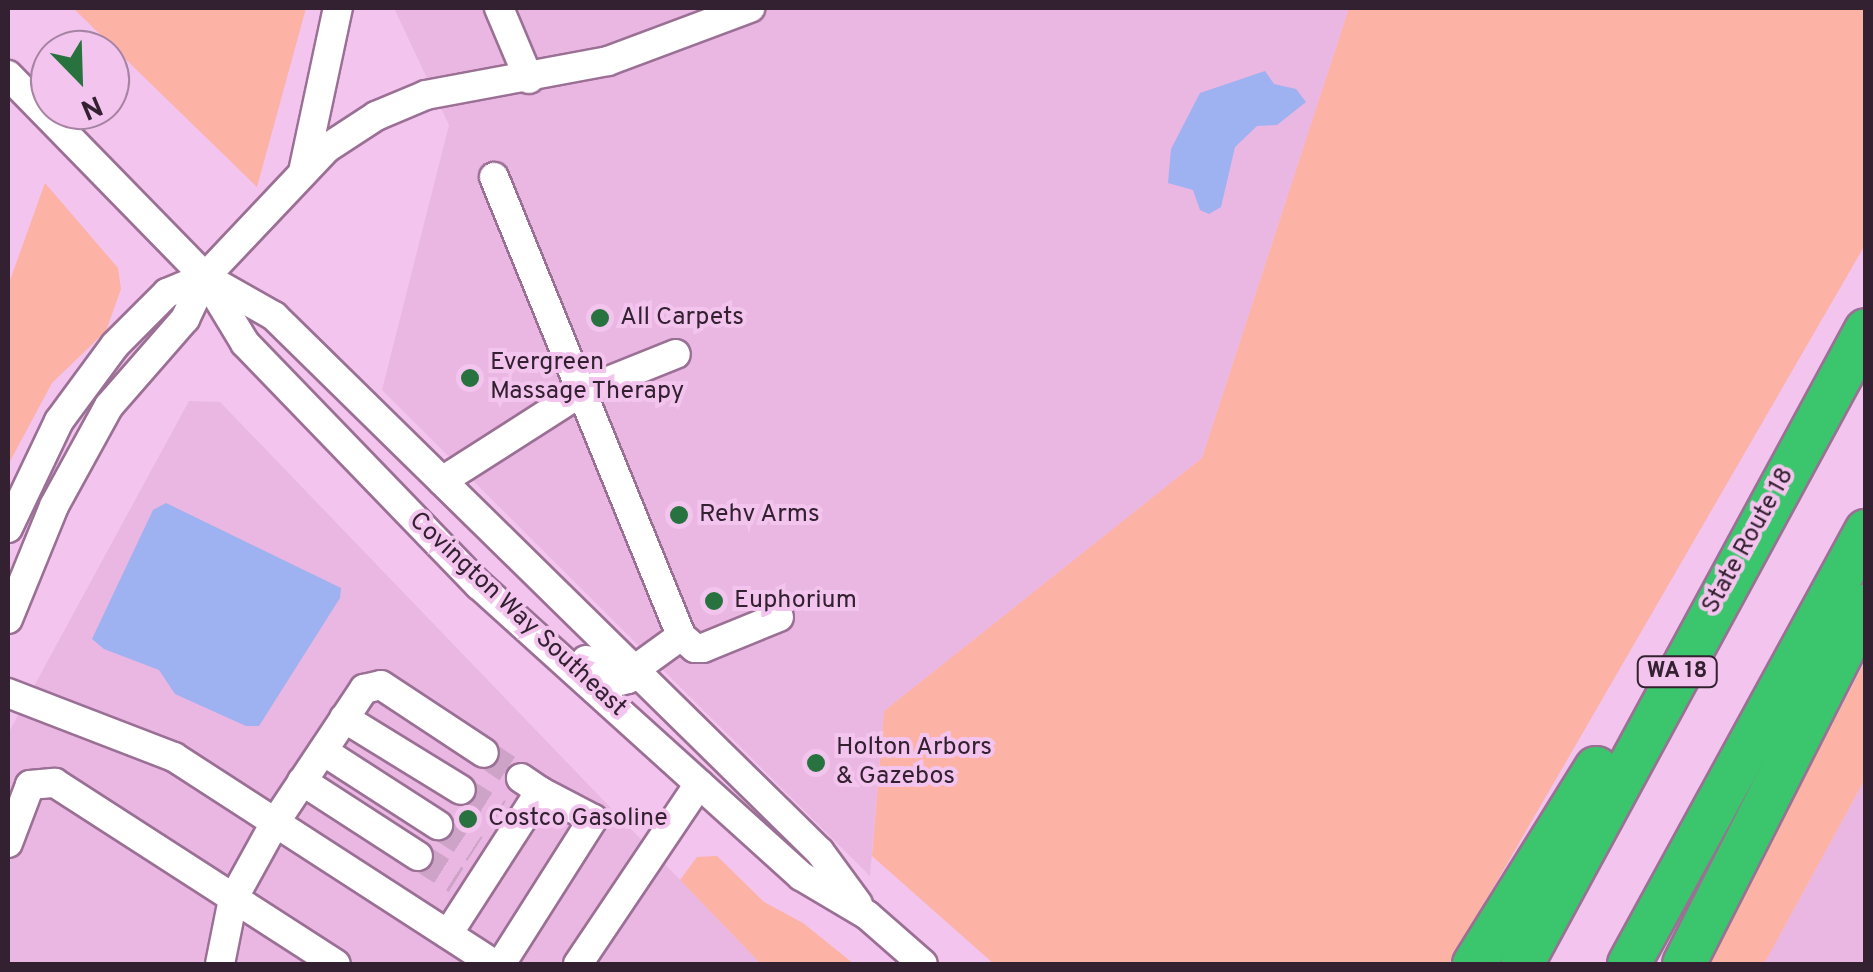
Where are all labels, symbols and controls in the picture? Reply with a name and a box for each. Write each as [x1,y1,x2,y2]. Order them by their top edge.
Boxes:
north arrow [30,30,130,130]
text: N [75,85,107,126]
place label: All Carpets [620,303,744,333]
marker: All Carpets [589,307,611,329]
place label: Evergreen Massage Therapy [490,349,685,408]
marker: Evergreen Massage Therapy [459,367,481,389]
street label: State Route 18 [1697,463,1801,619]
place label: Rehv Arms [699,500,821,530]
marker: Rehv Arms [668,504,690,526]
street label: Covington Way Southeast [402,506,632,724]
place label: Euphorium [734,586,857,616]
marker: Euphorium [703,590,725,612]
road number: WA 18 [1634,655,1720,689]
place label: Holton Arbors & Gazebos [836,734,993,793]
marker: Holton Arbors & Gazebos [805,752,827,774]
place label: Costco Gasoline [488,804,668,834]
marker: Costco Gasoline [457,808,479,830]

